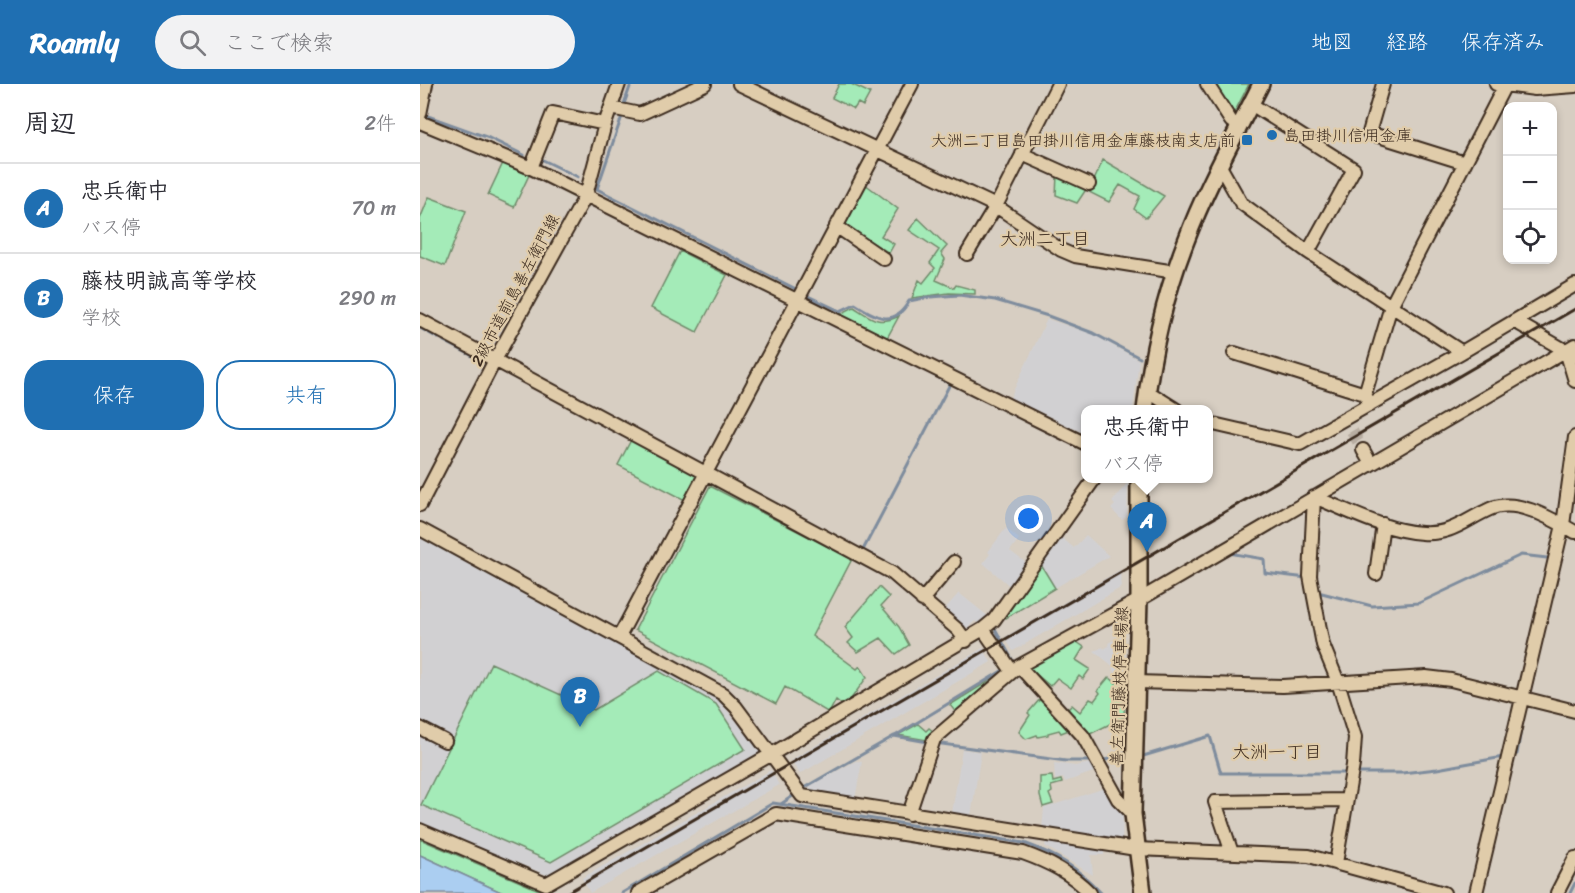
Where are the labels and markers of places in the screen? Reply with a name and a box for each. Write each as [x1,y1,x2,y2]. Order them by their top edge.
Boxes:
place label: 島田掛川信用金庫 [1284,121,1412,150]
place label: 大洲二丁目島田掛川信用金庫藤枝南支店前 [931,126,1235,155]
marker: 島田掛川信用金庫 [1265,128,1279,142]
marker: 大洲二丁目島田掛川信用金庫藤枝南支店前 [1240,133,1254,147]
pin: A [1128,502,1166,552]
pin: B [560,678,600,727]

